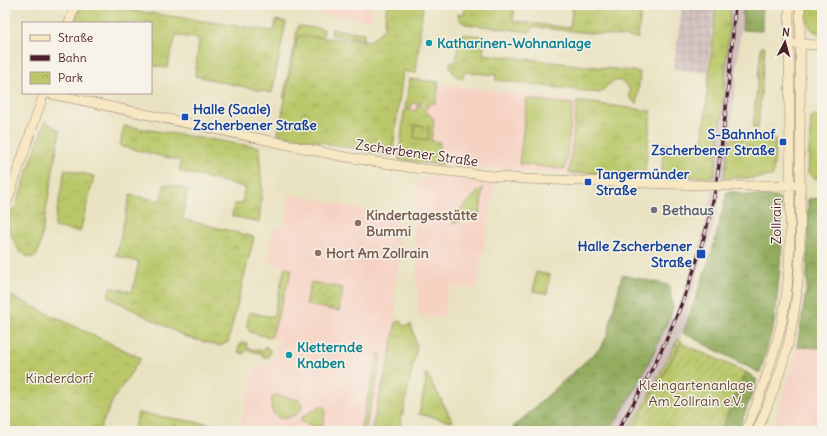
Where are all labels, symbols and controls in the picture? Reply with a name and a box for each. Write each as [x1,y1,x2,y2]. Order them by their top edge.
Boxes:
legend [22,22,152,94]
north arrow [765,22,805,62]
text: N [782,25,791,39]
text: Straße [58,30,93,45]
place label: Katharinen-Wohnanlage [437,34,592,52]
marker: Katharinen-Wohnanlage [424,38,434,48]
text: Bahn [58,50,87,65]
text: Park [58,70,83,85]
place label: Halle (Saale) Zscherbener Straße [193,100,317,134]
marker: Halle (Saale) Zscherbener Straße [180,112,190,122]
place label: S-Bahnhof Zscherbener Straße [651,125,776,159]
street label: Zscherbener Straße [354,135,480,171]
marker: S-Bahnhof Zscherbener Straße [778,137,788,147]
place label: Tangermünder Straße [596,165,690,199]
marker: Tangermünder Straße [583,177,593,187]
street label: Zollrain [767,198,785,244]
place label: Bethaus [662,201,715,219]
marker: Bethaus [649,205,659,215]
place label: Kindertagesstätte Bummi [366,206,478,240]
marker: Kindertagesstätte Bummi [353,218,363,228]
place label: Halle Zscherbener Straße [577,237,692,271]
place label: Hort Am Zollrain [326,244,429,262]
marker: Hort Am Zollrain [313,248,323,258]
marker: Halle Zscherbener Straße [695,248,707,260]
place label: Kletternde Knaben [297,338,363,372]
marker: Kletternde Knaben [284,350,294,360]
park label: Kinderdorf [25,369,93,387]
park label: Kleingartenanlage Am Zollrain e.V. [639,376,753,410]

